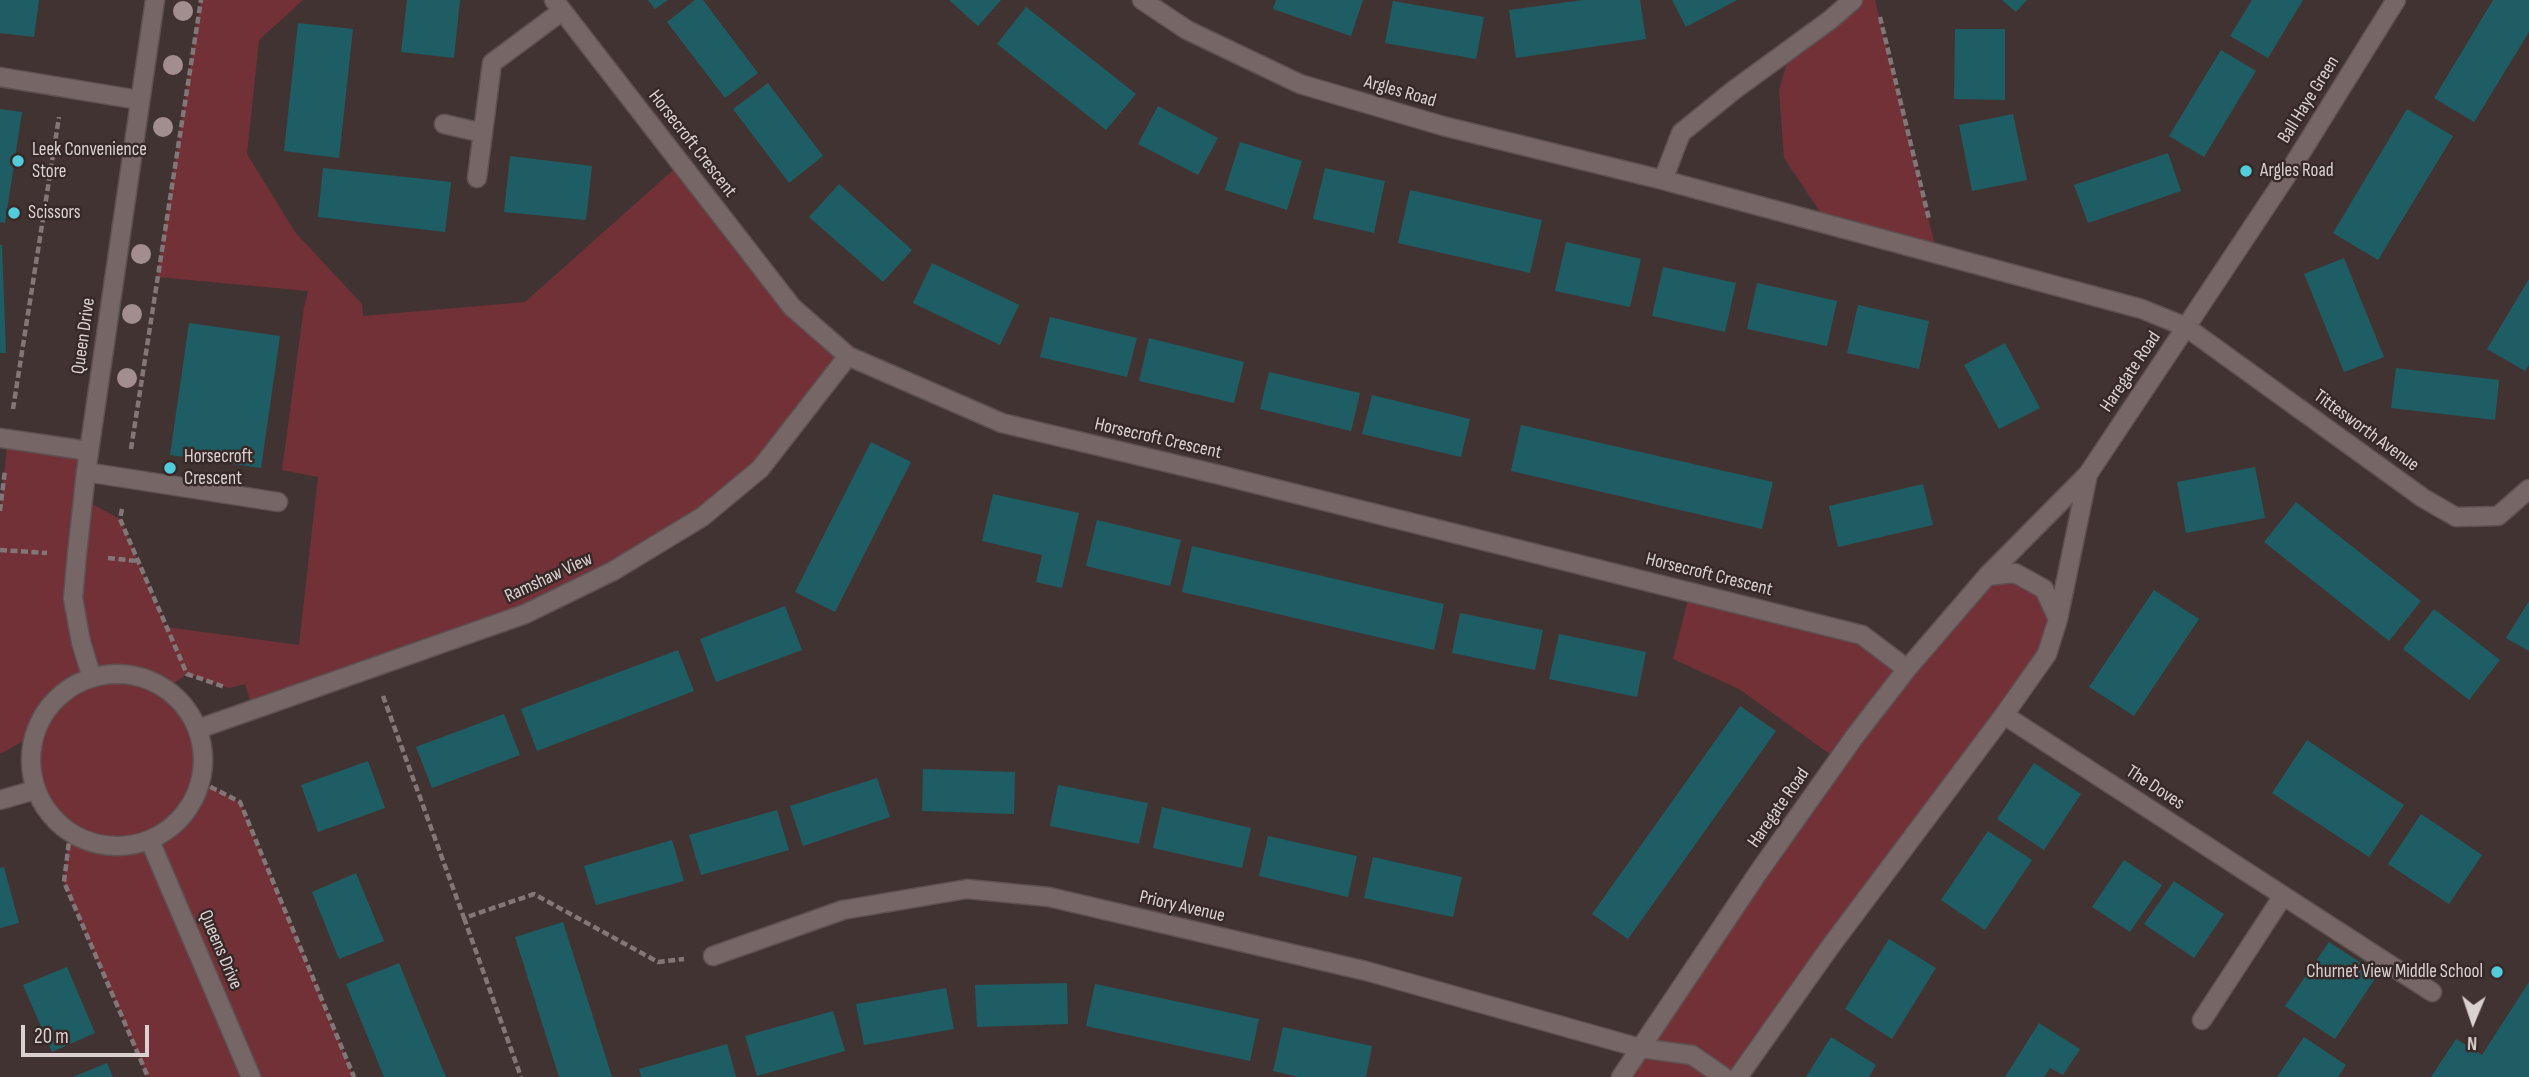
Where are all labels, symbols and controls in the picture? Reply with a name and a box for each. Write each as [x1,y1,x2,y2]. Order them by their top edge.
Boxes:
street label: Ball Haye Green [2273,52,2345,148]
street label: Argles Road [1361,71,1439,113]
street label: Horsecroft Crescent [643,86,741,202]
place label: Leek Convenience Store [32,139,147,183]
marker: Leek Convenience Store [10,153,26,169]
place label: Argles Road [2260,160,2334,182]
marker: Argles Road [2238,163,2254,179]
place label: Scissors [28,202,81,224]
marker: Scissors [6,205,22,221]
street label: Queen Drive [67,296,101,376]
street label: Haregate Road [2096,327,2166,417]
street label: Tittesworth Avenue [2309,385,2423,477]
street label: Horsecroft Crescent [1092,413,1224,465]
place label: Horsecroft Crescent [184,446,253,490]
marker: Horsecroft Crescent [162,460,178,476]
street label: Ramshaw View [501,548,597,608]
street label: Horsecroft Crescent [1643,548,1775,602]
street label: The Doves [2122,761,2188,815]
street label: Haregate Road [1743,764,1815,852]
street label: Priory Avenue [1137,886,1227,928]
street label: Queens Drive [193,907,247,993]
place label: Churnet View Middle School [2306,961,2483,983]
marker: Churnet View Middle School [2489,964,2505,980]
north arrow [2438,986,2508,1056]
scale bar [24,1010,152,1054]
text: 20 m [34,1024,69,1049]
text: N [2467,1031,2478,1054]

